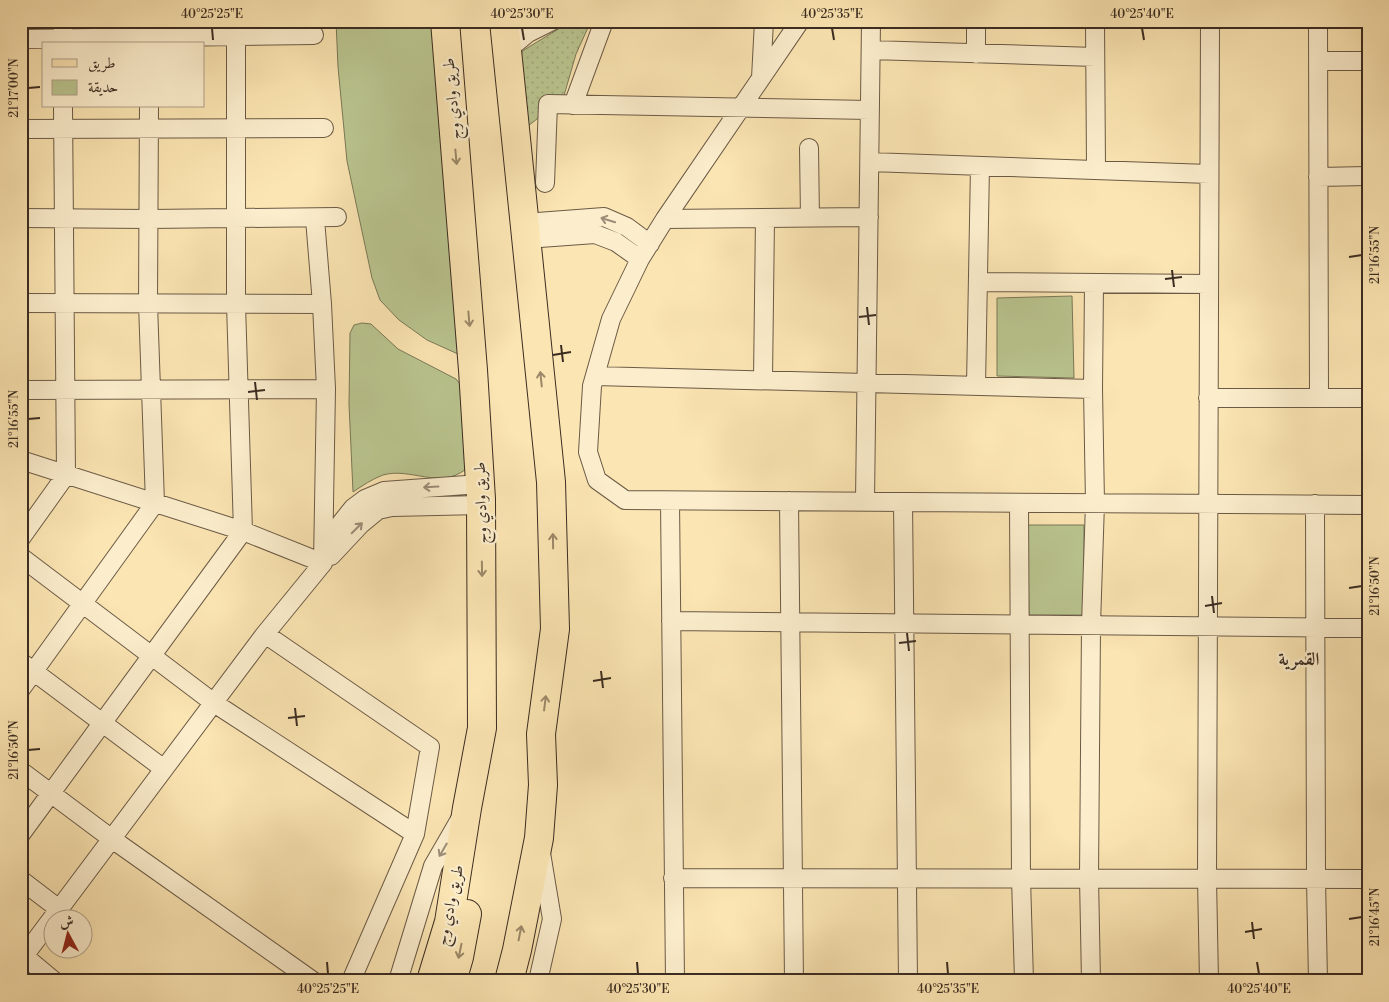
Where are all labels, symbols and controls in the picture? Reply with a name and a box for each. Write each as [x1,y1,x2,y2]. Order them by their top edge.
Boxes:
text: 40°25'25"E [181,7,243,22]
text: 40°25'30"E [490,7,554,22]
text: 40°25'35"E [801,7,863,22]
text: 40°25'40"E [1110,7,1174,22]
legend [42,42,205,108]
text: طريق [88,54,115,73]
street label: طريق وادي وج [438,57,470,141]
text: 21°17'00"N [7,58,22,118]
text: حديقة [88,78,118,97]
one-way arrow [451,149,460,165]
one-way arrow [601,215,617,224]
text: 21°16'55"N [1368,226,1383,284]
one-way arrow [464,311,473,327]
one-way arrow [536,372,545,388]
text: 21°16'55"N [7,390,22,448]
street label: طريق وادي وج [470,461,496,544]
one-way arrow [423,483,439,492]
one-way arrow [351,522,364,534]
one-way arrow [548,533,558,550]
text: 21°16'50"N [1368,556,1383,616]
one-way arrow [477,560,487,576]
district label: القمرية [1279,648,1319,671]
one-way arrow [540,695,550,711]
text: 21°16'50"N [7,720,22,780]
one-way arrow [437,842,447,856]
street label: طريق وادي وج [432,863,472,948]
text: 21°16'45"N [1368,888,1383,946]
north arrow [42,910,92,960]
text: ش [59,912,75,932]
one-way arrow [516,926,526,942]
one-way arrow [455,942,464,958]
text: 40°25'25"E [297,982,359,997]
text: 40°25'30"E [606,982,670,997]
text: 40°25'35"E [917,982,979,997]
text: 40°25'40"E [1227,982,1291,997]

